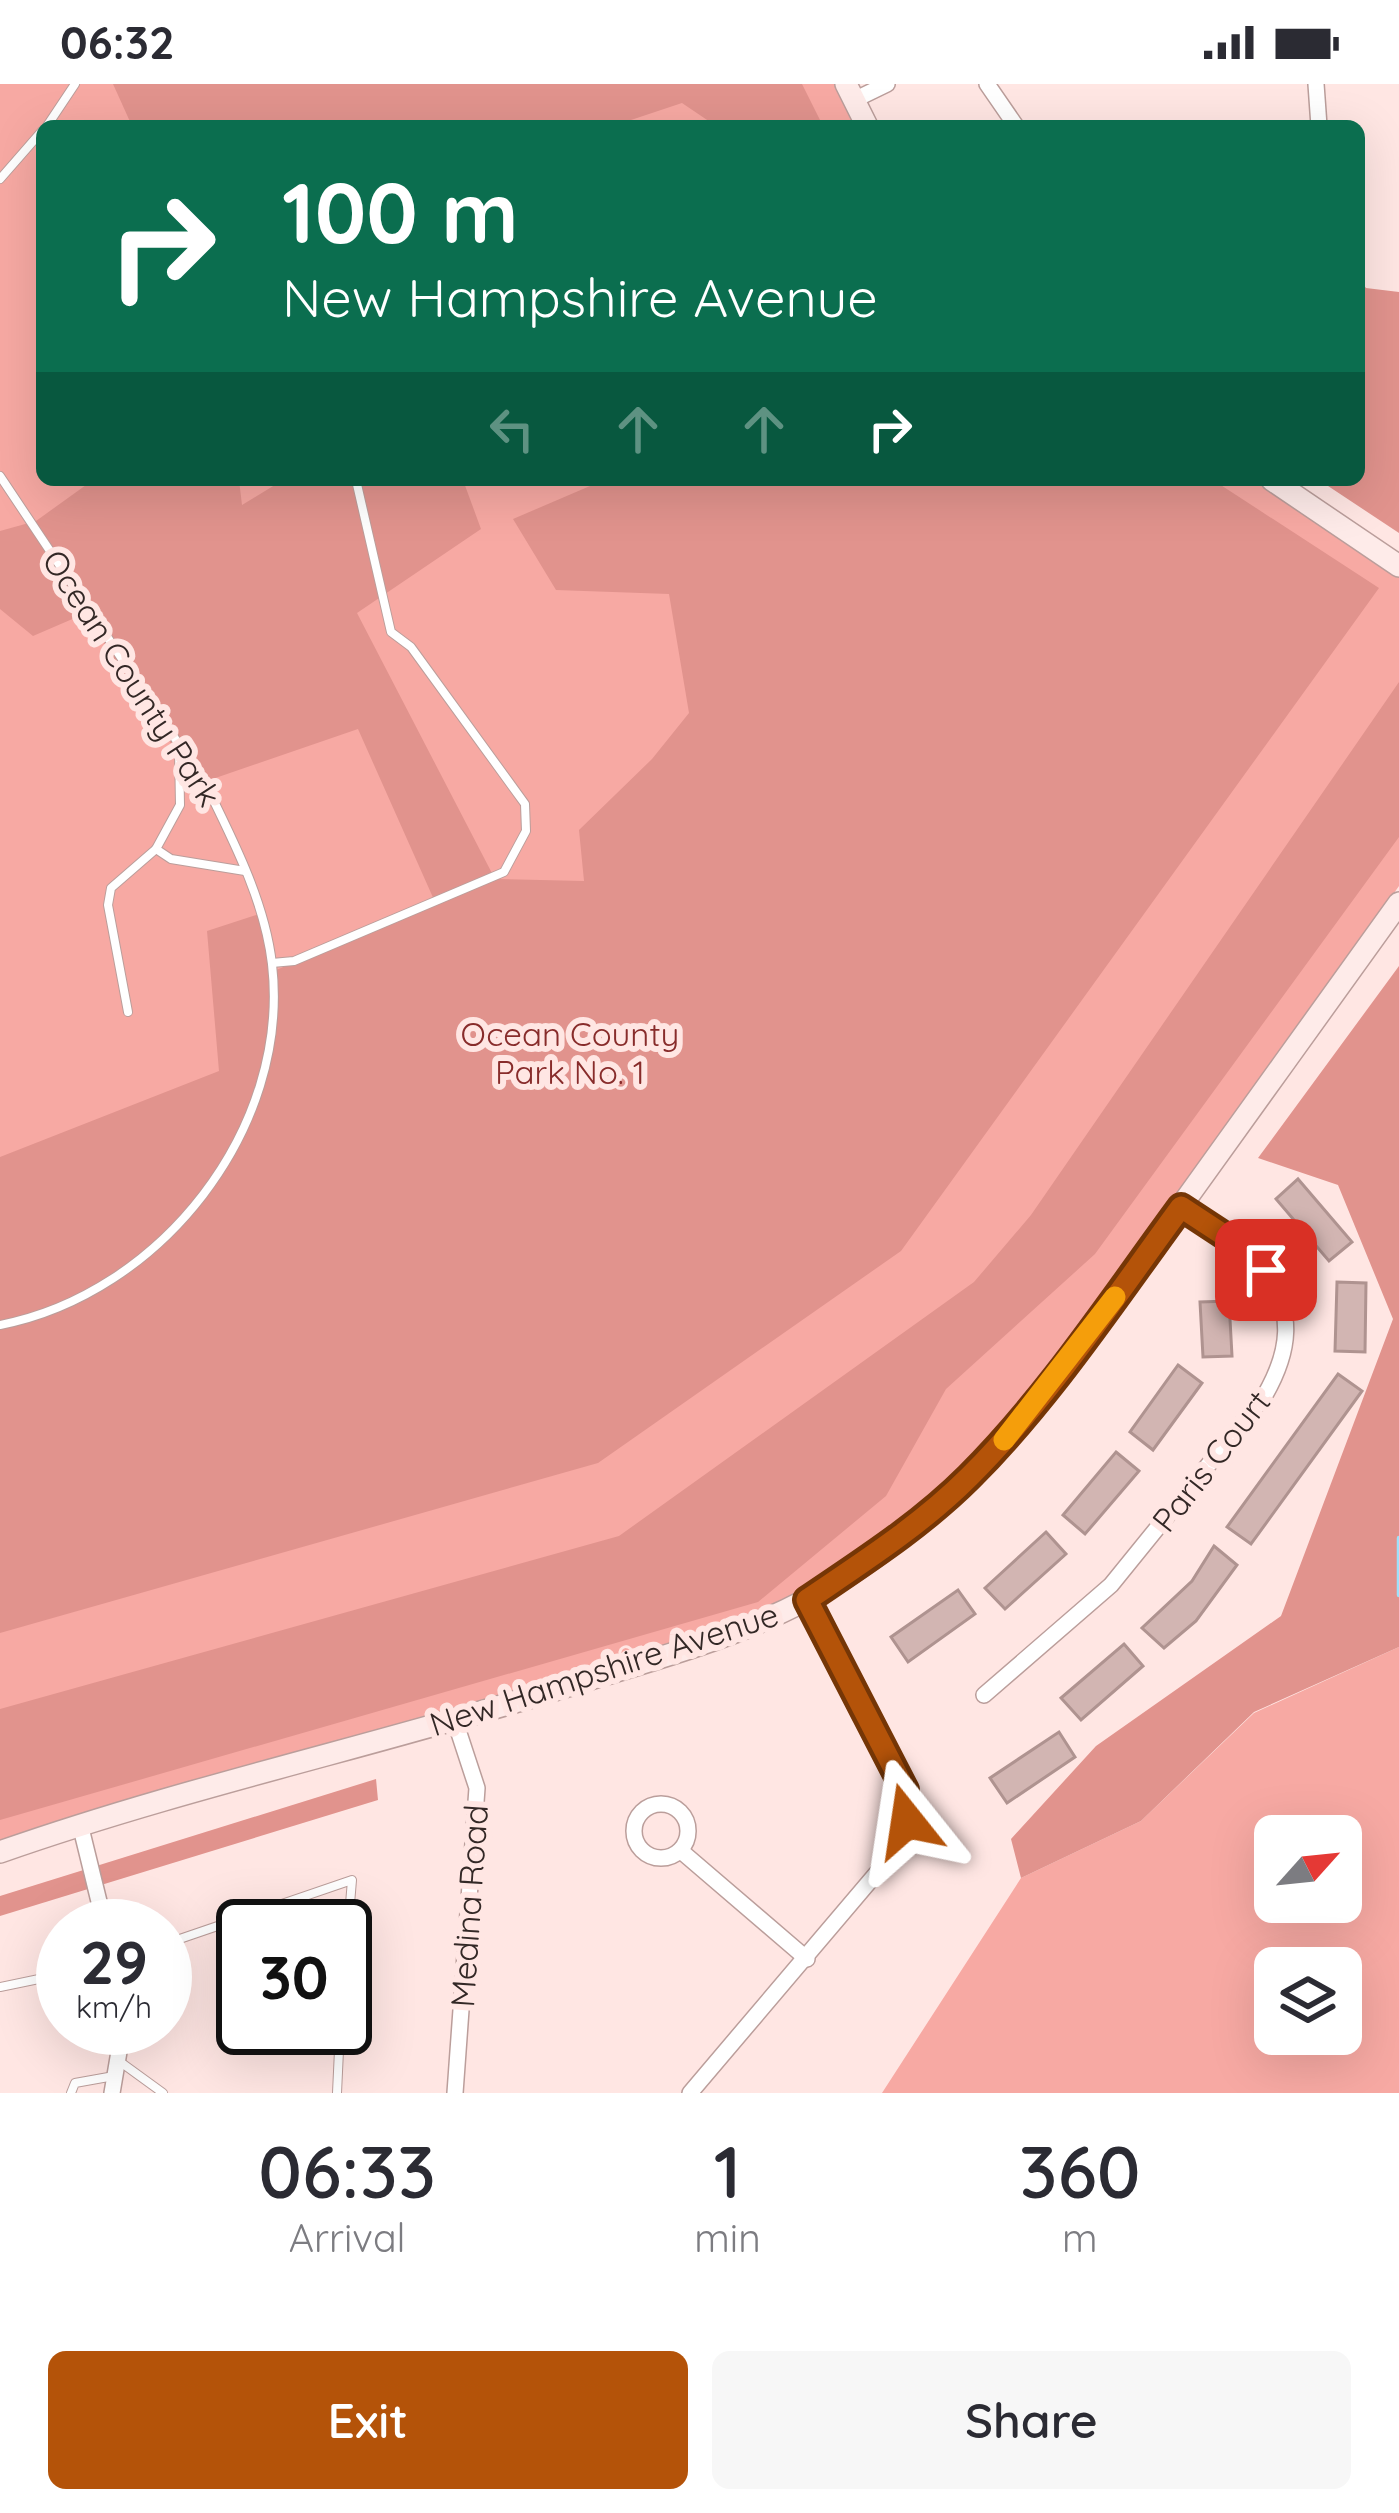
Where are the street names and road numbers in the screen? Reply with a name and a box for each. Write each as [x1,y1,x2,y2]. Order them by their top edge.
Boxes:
street label: Ocean County Park [34,542,231,814]
street label: Paris Court [1143,1382,1278,1539]
street label: New Hampshire Avenue [424,1593,783,1744]
street label: Medina Road [441,1803,496,2009]

